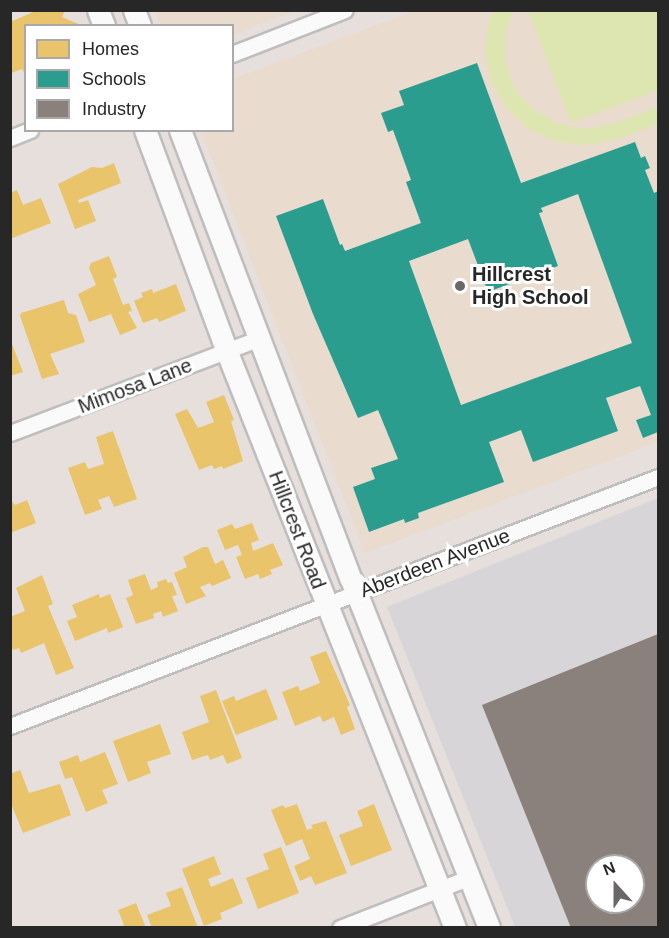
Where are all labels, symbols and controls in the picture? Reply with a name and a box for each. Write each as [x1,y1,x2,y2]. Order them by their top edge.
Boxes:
legend [24,24,234,132]
text: Homes [82,39,139,59]
text: Schools [82,69,146,89]
text: Industry [82,99,146,119]
place label: Hillcrest High School [472,262,589,309]
marker: Hillcrest High School [453,279,467,293]
street label: Mimosa Lane [75,353,195,419]
street label: Hillcrest Road [263,468,331,592]
street label: Aberdeen Avenue [356,523,514,603]
north arrow [585,854,645,914]
text: N [601,859,618,879]

